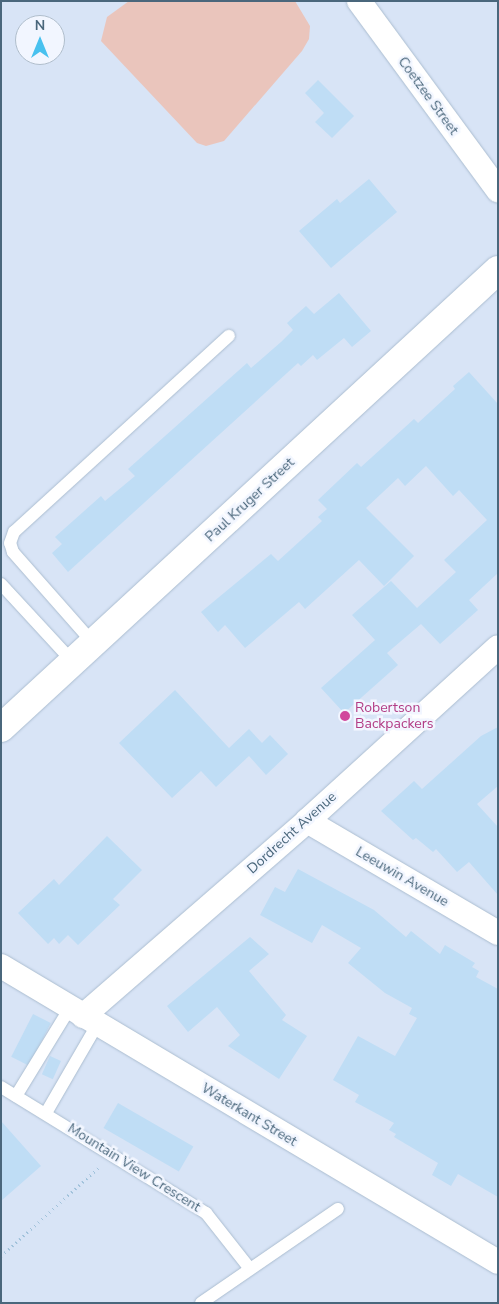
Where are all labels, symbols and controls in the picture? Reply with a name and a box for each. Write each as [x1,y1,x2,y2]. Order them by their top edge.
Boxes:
north arrow [15,15,65,65]
text: N [35,16,45,35]
street label: Coetzee Street [394,54,462,138]
street label: Paul Kruger Street [202,454,298,546]
place label: Robertson Backpackers [355,700,433,732]
marker: Robertson Backpackers [339,710,351,722]
street label: Dordrecht Avenue [244,789,340,877]
street label: Leeuwin Avenue [353,844,451,910]
street label: Waterkant Street [198,1080,300,1150]
street label: Mountain View Crescent [64,1120,204,1216]

